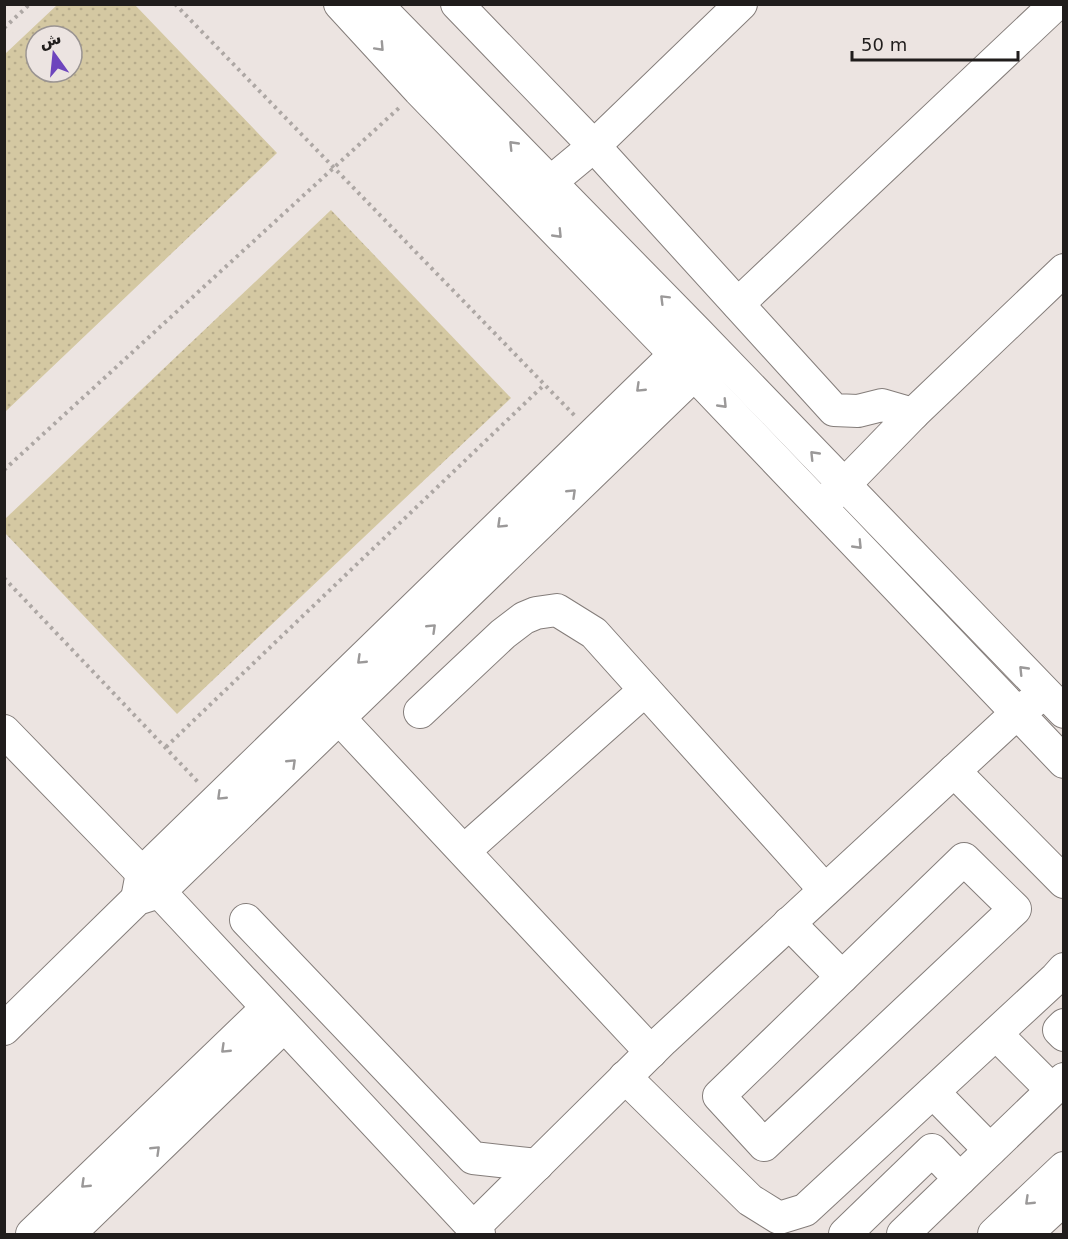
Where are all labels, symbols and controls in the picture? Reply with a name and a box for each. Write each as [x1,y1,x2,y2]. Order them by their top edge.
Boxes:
north arrow [24,24,84,84]
scale bar [852,24,1018,62]
text: ش [37,28,63,52]
text: 50 m [861,34,907,55]
one-way arrow [373,41,384,51]
one-way arrow [509,142,520,152]
one-way arrow [551,227,562,237]
one-way arrow [661,296,672,307]
one-way arrow [637,381,647,392]
one-way arrow [715,397,726,408]
one-way arrow [811,451,822,462]
one-way arrow [565,489,576,500]
one-way arrow [497,517,507,528]
one-way arrow [850,538,861,549]
one-way arrow [425,624,436,635]
one-way arrow [357,652,368,663]
one-way arrow [1019,667,1030,677]
one-way arrow [284,760,295,771]
one-way arrow [217,788,228,799]
one-way arrow [222,1041,233,1052]
one-way arrow [149,1146,160,1157]
one-way arrow [81,1176,92,1187]
one-way arrow [1025,1194,1035,1205]

